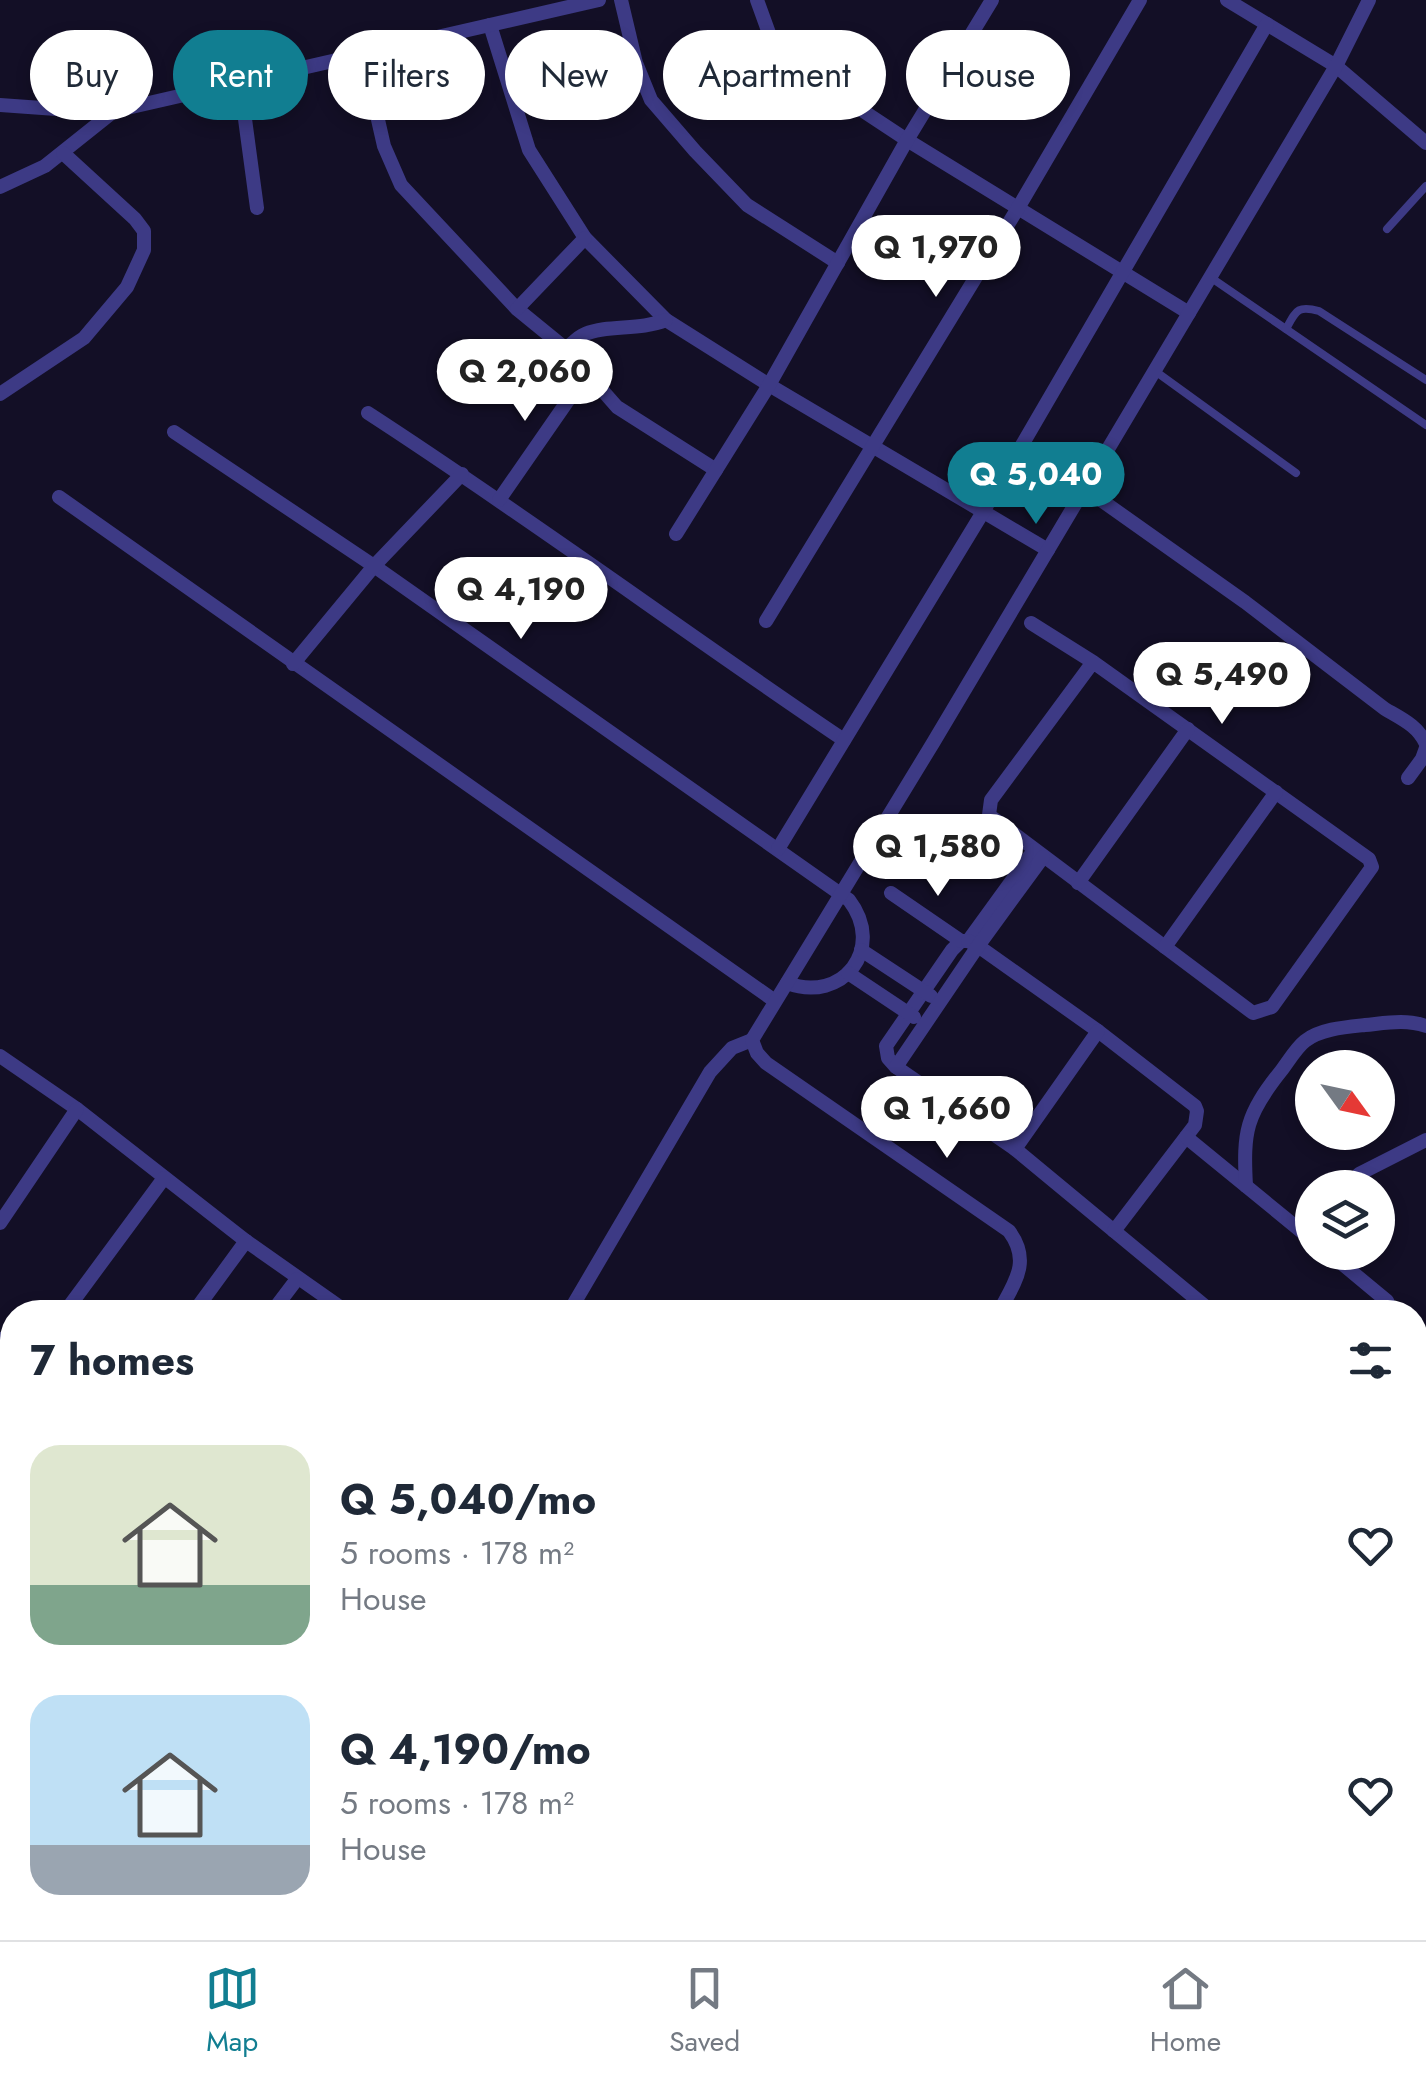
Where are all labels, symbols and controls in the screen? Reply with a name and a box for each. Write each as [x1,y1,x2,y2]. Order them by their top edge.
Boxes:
chip: Buy [30,30,153,120]
chip: Rent [173,30,308,120]
chip: Filters [328,30,485,120]
chip: New [505,30,643,120]
chip: Apartment [663,30,886,120]
chip: House [906,30,1070,120]
pin: Q 1,970 [844,215,1028,300]
text: Q 1,970 [874,224,998,270]
pin: Q 2,060 [433,339,617,424]
text: Q 2,060 [459,348,591,394]
pin: Q 5,040 [944,442,1128,527]
text: Q 5,040 [970,451,1102,497]
pin: Q 4,190 [429,557,613,642]
text: Q 4,190 [457,566,585,612]
pin: Q 5,490 [1130,642,1314,727]
text: Q 5,490 [1155,651,1289,697]
pin: Q 1,580 [846,814,1030,899]
text: Q 1,580 [875,823,1001,869]
north arrow [1295,1050,1395,1150]
map controls [1295,1050,1395,1270]
pin: Q 1,660 [855,1076,1039,1161]
text: Q 1,660 [883,1085,1011,1131]
button: layers [1295,1170,1395,1270]
text: 7 homes [30,1330,194,1391]
icon: filters [1343,1333,1398,1388]
text: Q 5,040/mo [340,1469,596,1530]
icon: home [110,1485,230,1605]
icon: heart [1343,1518,1398,1573]
text: 5 rooms · 178 m² [340,1530,574,1576]
text: House [340,1576,427,1622]
text: Q 4,190/mo [340,1719,591,1780]
icon: home [110,1735,230,1855]
icon: heart [1343,1768,1398,1823]
text: 5 rooms · 178 m² [340,1780,574,1826]
text: House [340,1826,427,1872]
tab: Map [205,1961,260,2062]
tab: Saved [669,1961,740,2062]
tab: Home [1150,1961,1221,2062]

